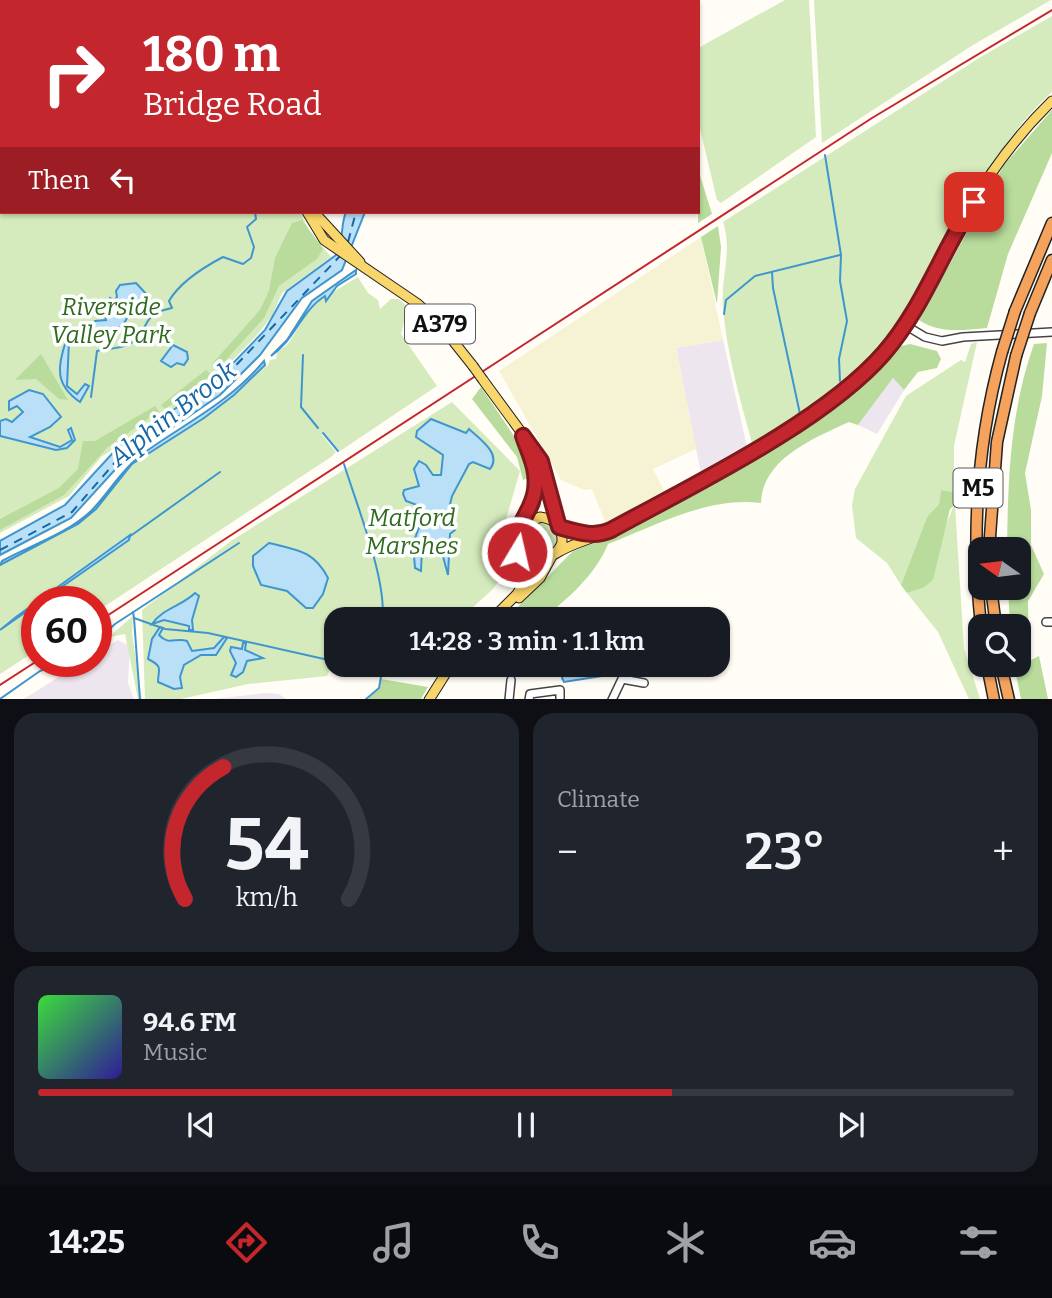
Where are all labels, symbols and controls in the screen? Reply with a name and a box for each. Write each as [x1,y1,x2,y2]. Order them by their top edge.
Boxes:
text: 180 m [143,25,280,84]
icon: right [28,28,119,119]
text: Bridge Road [143,85,322,123]
icon: left [104,161,142,199]
text: Then [28,165,90,196]
pin [944,172,1004,232]
icon: arrive [955,183,993,221]
park label: Riverside Valley Park [51,293,172,349]
road number: A379 [405,304,475,344]
water label: Alphin Brook [103,354,243,474]
road number: M5 [954,468,1002,508]
park label: Matford Marshes [366,504,459,560]
position arrow [480,515,554,589]
north arrow [968,537,1031,600]
map controls [968,537,1031,677]
speed limit sign: 60 [21,586,112,677]
button: search [968,614,1031,677]
text: 14:28 · 3 min · 1.1 km [409,626,645,657]
text: Climate [557,785,640,813]
text: 54 [224,801,309,888]
text: 23° [744,820,826,883]
text: − [557,829,578,875]
text: + [992,829,1014,875]
text: km/h [236,882,298,912]
text: 94.6 FM [143,1007,237,1038]
text: Music [143,1038,207,1066]
icon: previous [182,1106,220,1144]
icon: pause [507,1106,545,1144]
icon: next [832,1106,870,1144]
icon: directions [222,1218,271,1267]
icon: music [369,1218,418,1267]
icon: phone [515,1218,564,1267]
icon: climate [661,1218,710,1267]
icon: car [808,1218,857,1267]
icon: filters [954,1218,1003,1267]
text: 14:25 [49,1223,125,1261]

